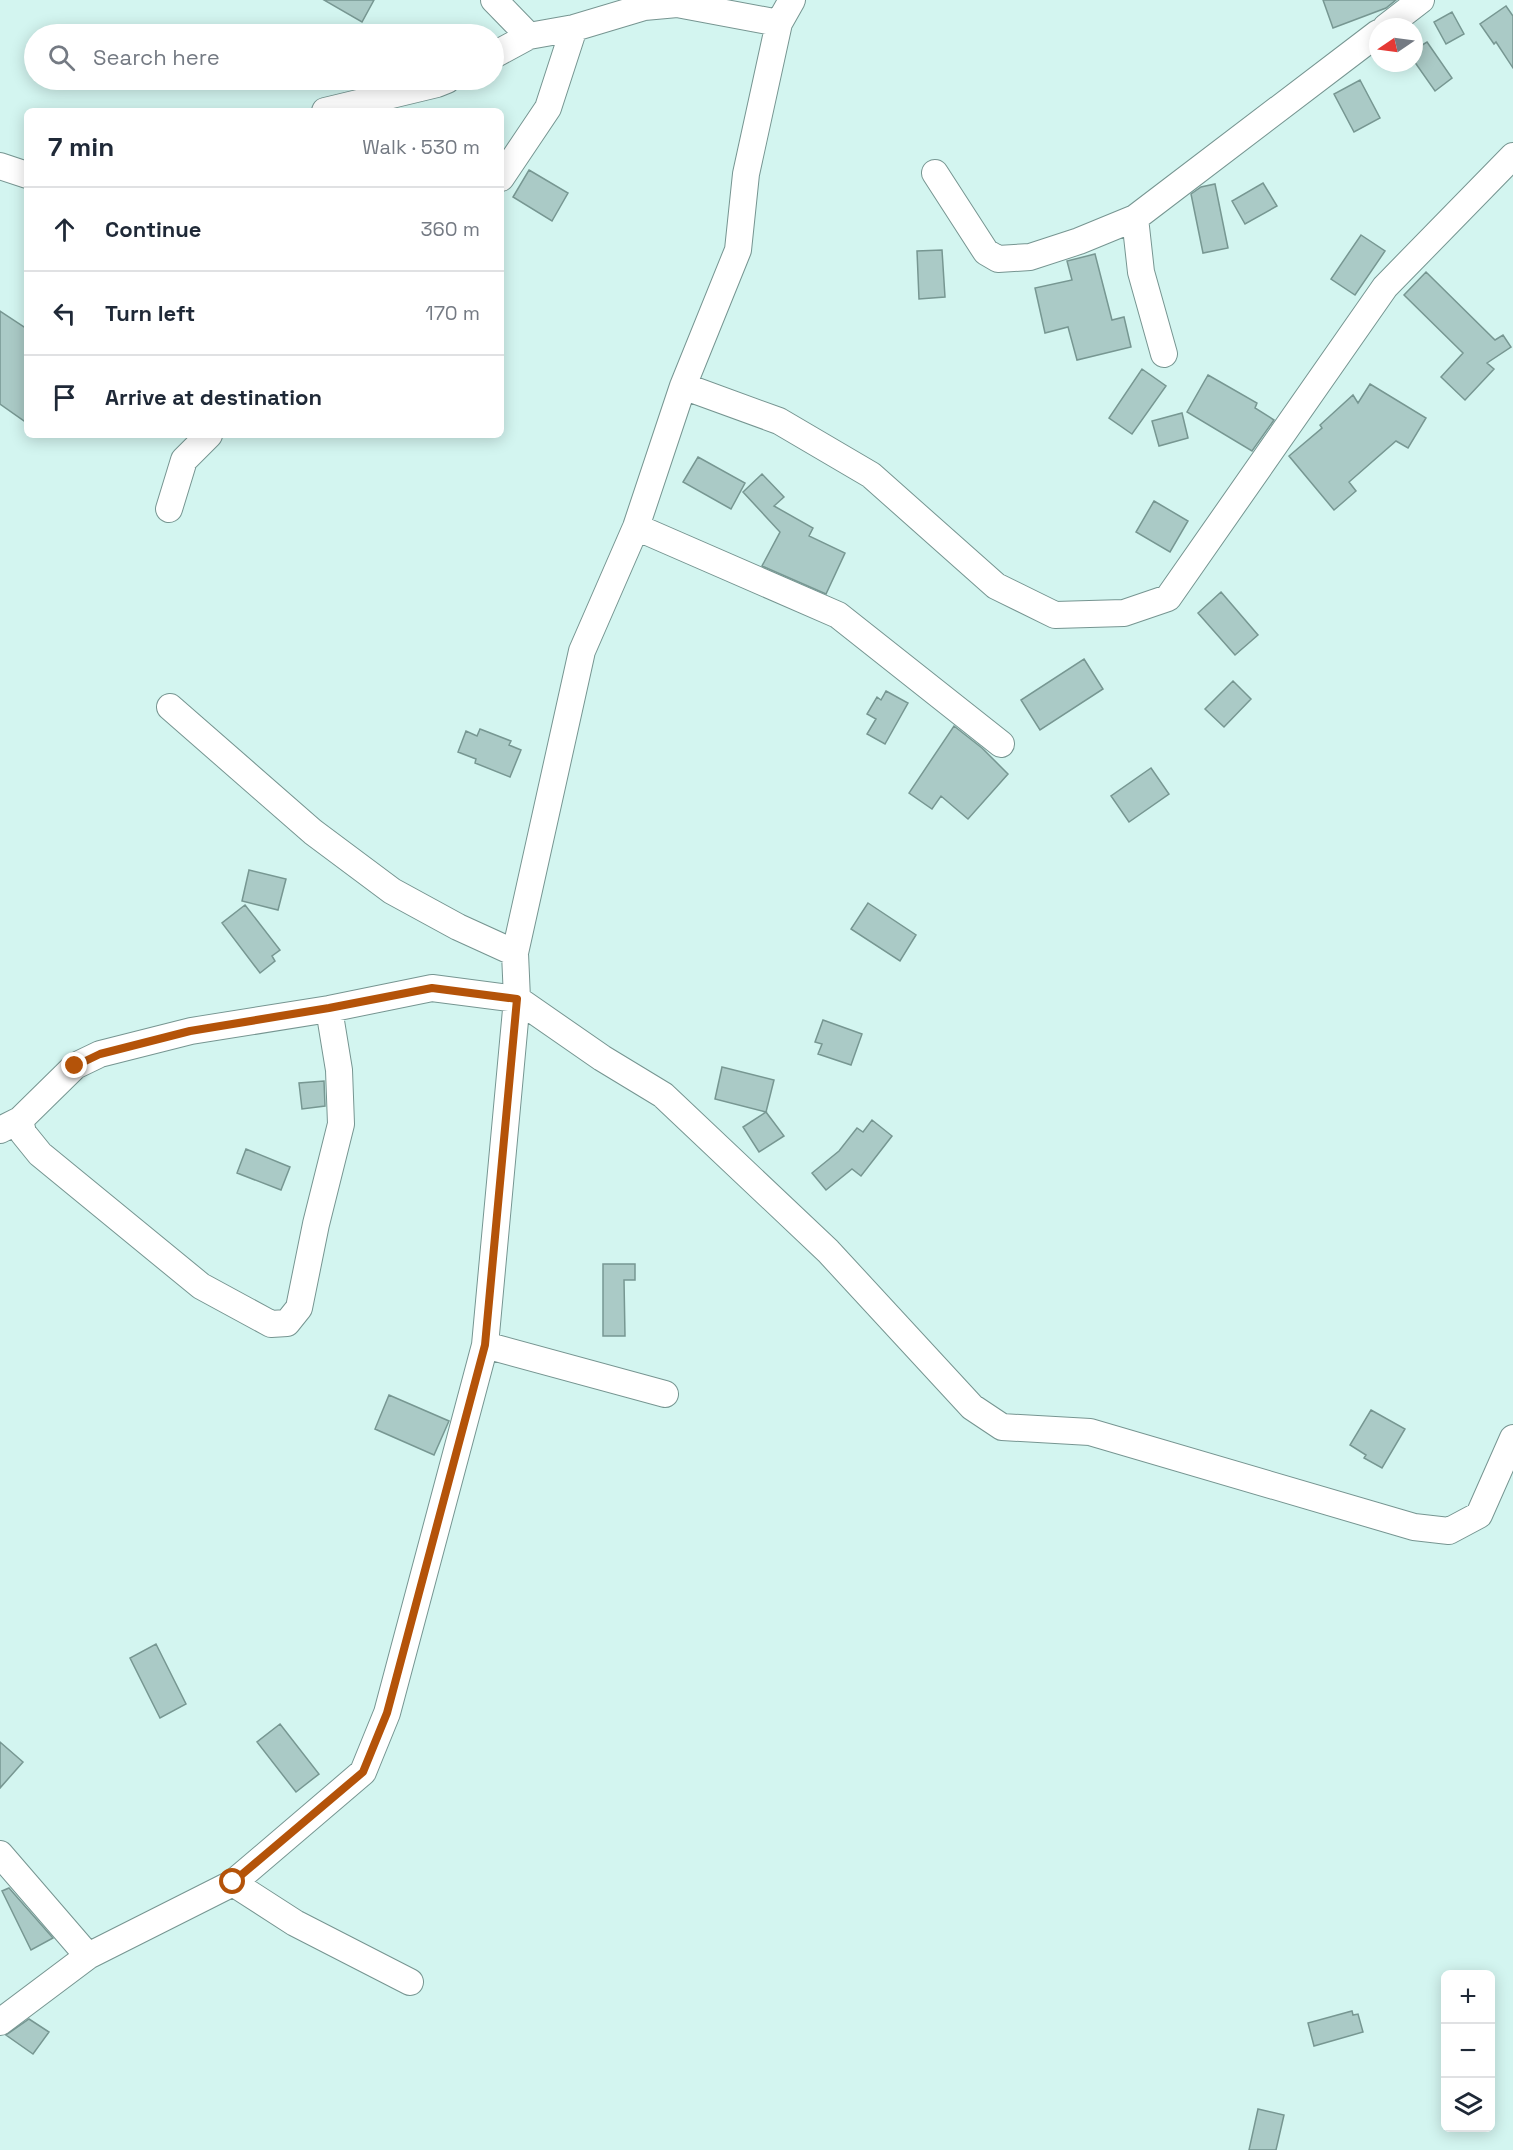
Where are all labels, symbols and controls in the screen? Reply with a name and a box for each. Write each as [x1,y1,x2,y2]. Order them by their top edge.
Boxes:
north arrow [1369,18,1423,72]
search box [24,24,504,90]
icon: search [45,41,78,74]
text: Search here [93,43,220,71]
text: 7 min [48,130,114,164]
text: Walk · 530 m [362,134,480,160]
icon: ahead [48,213,81,246]
text: Continue [105,215,201,243]
text: 360 m [421,216,480,242]
icon: left [48,297,81,330]
text: Turn left [105,299,195,327]
text: 170 m [425,300,480,326]
icon: arrive [48,381,81,414]
text: Arrive at destination [105,383,322,411]
route end [61,1052,87,1078]
route start [219,1868,245,1894]
map controls [1441,1970,1495,2132]
button: + [1441,1970,1495,2024]
button: − [1441,2024,1495,2078]
button: layers [1441,2078,1495,2132]

